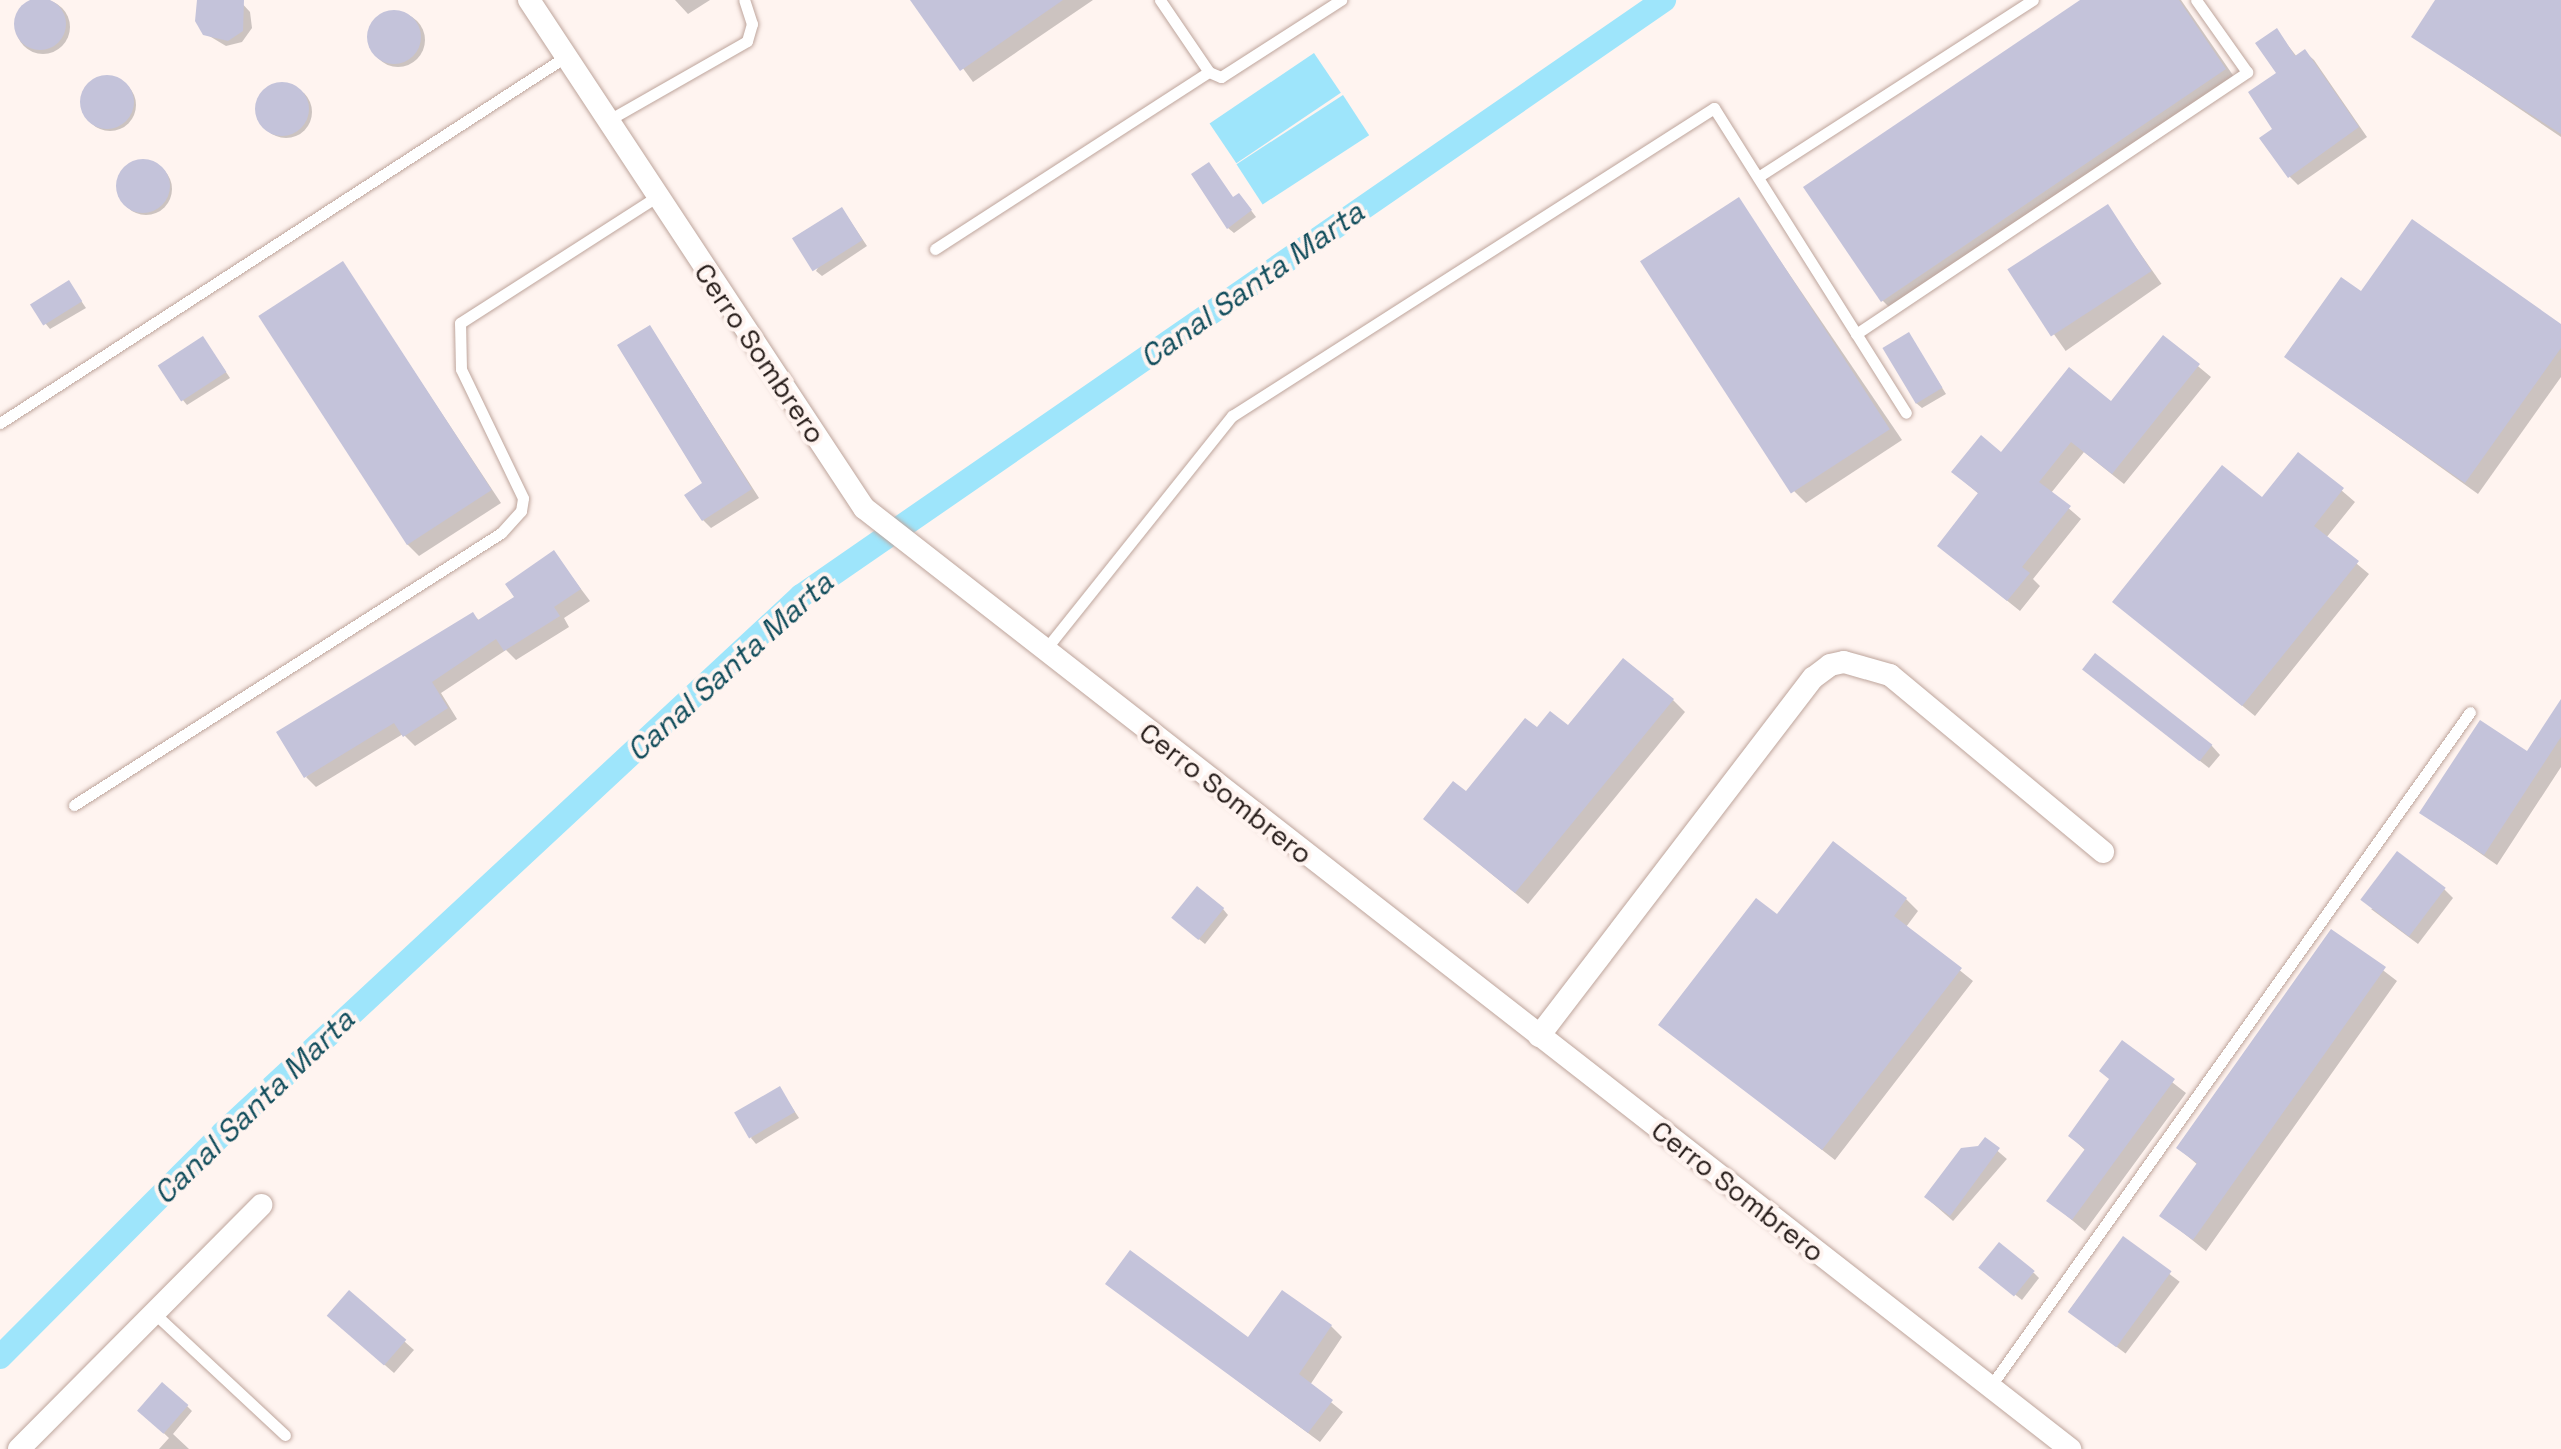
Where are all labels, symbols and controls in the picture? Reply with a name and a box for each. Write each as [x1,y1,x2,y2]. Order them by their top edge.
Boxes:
water label: Canal Santa Marta [1133,194,1371,376]
street label: Cerro Sombrero [687,256,833,450]
water label: Canal Santa Marta [620,565,840,769]
street label: Cerro Sombrero [1133,715,1319,871]
water label: Canal Santa Marta [146,1002,362,1212]
street label: Cerro Sombrero [1645,1113,1831,1269]

